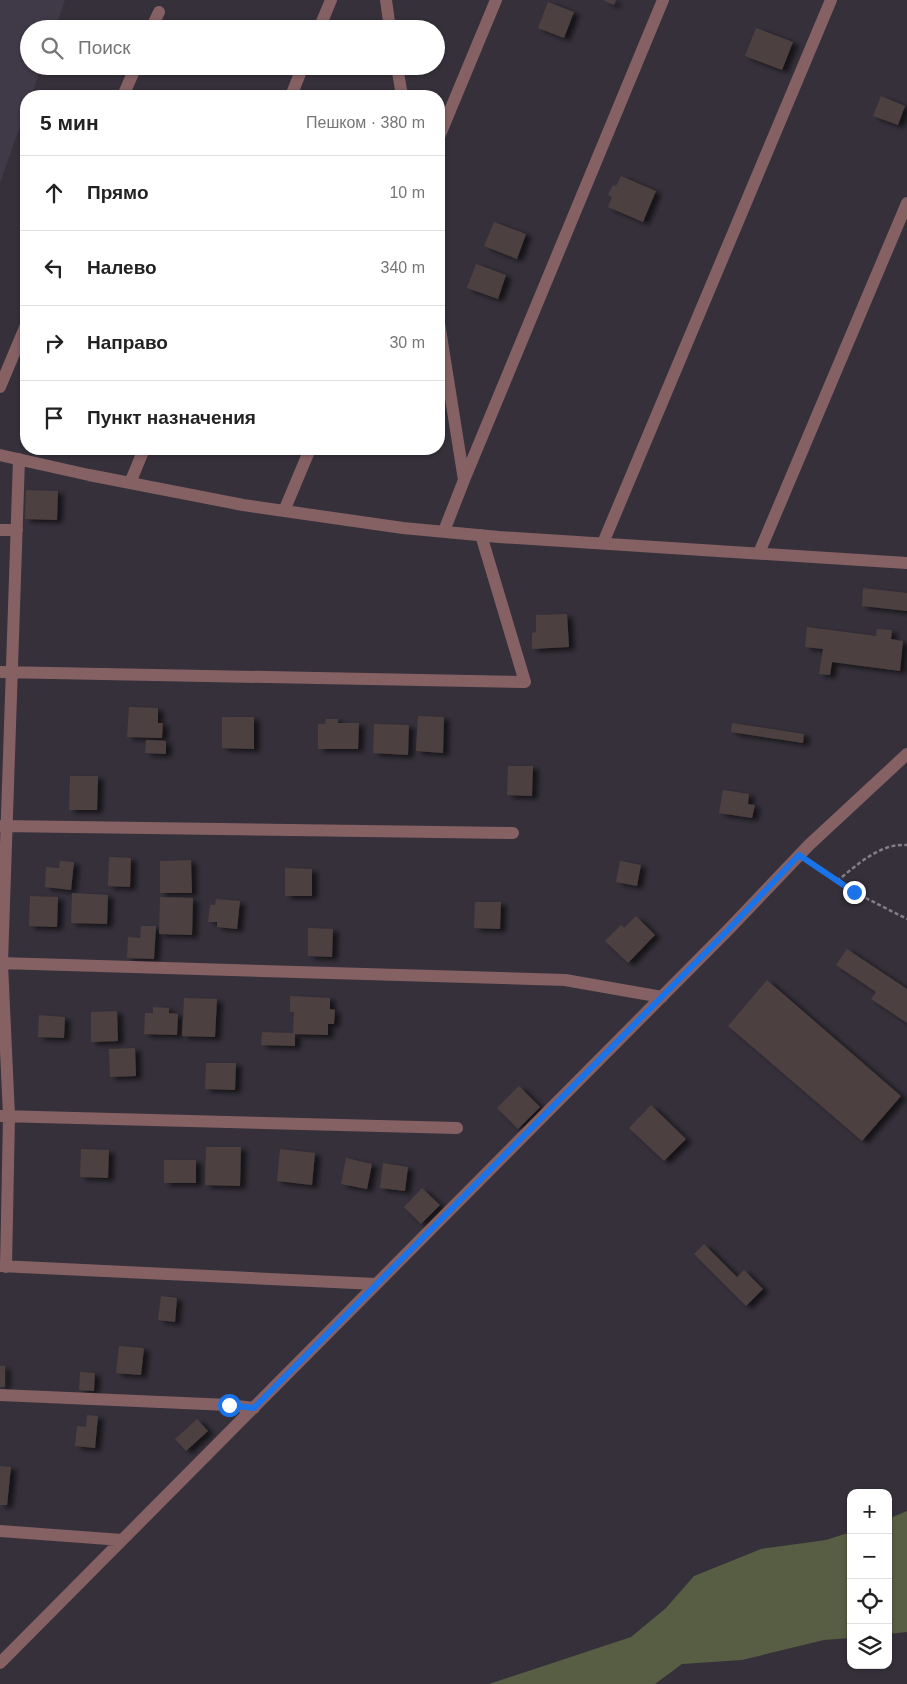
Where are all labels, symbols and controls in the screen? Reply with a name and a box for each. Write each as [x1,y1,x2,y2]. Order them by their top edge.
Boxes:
search box [20,20,445,75]
icon: search [38,34,66,62]
text: Поиск [78,37,131,58]
text: 5 мин [40,111,99,134]
text: Пешком · 380 m [306,114,425,131]
icon: ahead [40,179,68,207]
text: Прямо [87,182,149,203]
text: 10 m [389,184,425,201]
icon: left [40,254,68,282]
text: Налево [87,257,157,278]
text: 340 m [381,259,425,276]
icon: right [40,329,68,357]
text: Направо [87,332,168,353]
text: 30 m [389,334,425,351]
icon: arrive [40,404,68,432]
text: Пункт назначения [87,407,256,428]
route end [843,881,866,904]
route start [218,1394,241,1417]
map controls [847,1489,892,1669]
button: + [847,1489,892,1534]
button: − [847,1534,892,1579]
button: locate [847,1579,892,1624]
button: layers [847,1624,892,1669]

